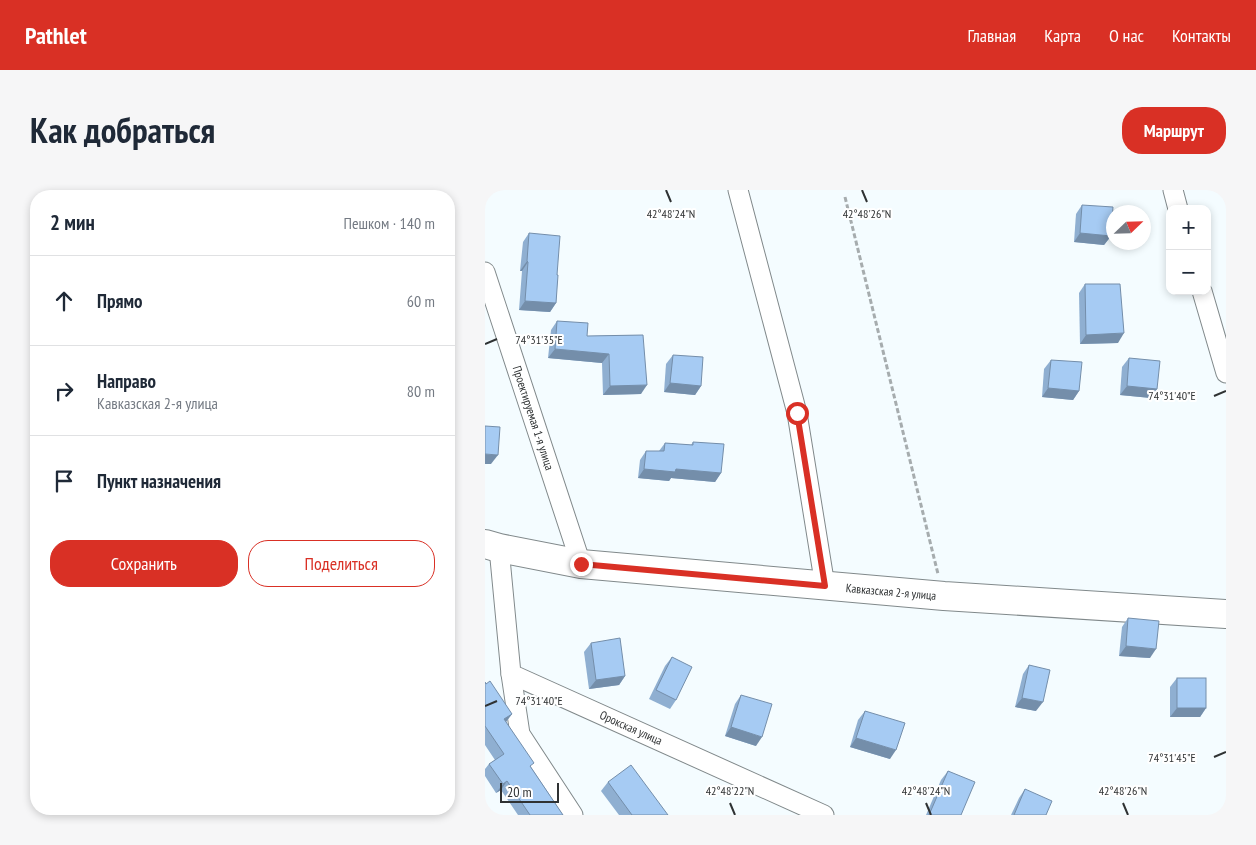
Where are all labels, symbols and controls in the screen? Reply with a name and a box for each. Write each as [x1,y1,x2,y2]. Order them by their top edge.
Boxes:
text: Pathlet [25,20,87,51]
text: Главная [968,24,1016,47]
text: Карта [1044,24,1081,47]
text: О нас [1109,24,1144,47]
text: Контакты [1172,24,1231,47]
text: Как добраться [30,107,215,153]
button: Маршрут [1122,107,1226,154]
north arrow [1106,205,1151,250]
map controls [1166,205,1211,295]
button: + [1166,205,1211,250]
text: 42°48'24"N [647,206,695,221]
text: 42°48'26"N [843,206,891,221]
text: 2 мин [50,209,95,236]
text: Пешком · 140 m [344,213,435,233]
button: − [1166,250,1211,295]
icon: ahead [50,287,78,315]
text: Прямо [97,289,142,313]
text: 60 m [407,291,435,311]
text: 74°31'35"E [515,332,563,347]
street label: Проектируемая 1-я улица [510,364,557,472]
text: Направо [97,369,156,393]
icon: right [50,377,78,405]
text: 80 m [407,381,435,401]
text: 74°31'40"E [1148,388,1196,403]
text: Кавказская 2-я улица [97,393,218,413]
route start [786,402,809,425]
icon: arrive [50,467,78,495]
text: Пункт назначения [97,469,221,493]
button: Сохранить [50,540,238,587]
button: Поделиться [248,540,435,587]
route end [570,553,593,576]
street label: Кавказская 2-я улица [845,580,937,603]
text: 74°31'40"E [515,693,563,708]
street label: Орокская улица [598,707,665,748]
text: 74°31'45"E [1148,750,1196,765]
scale bar [500,780,559,803]
text: 20 m [507,783,532,801]
text: 42°48'22"N [706,783,754,798]
text: 42°48'24"N [902,783,950,798]
text: 42°48'26"N [1099,783,1147,798]

